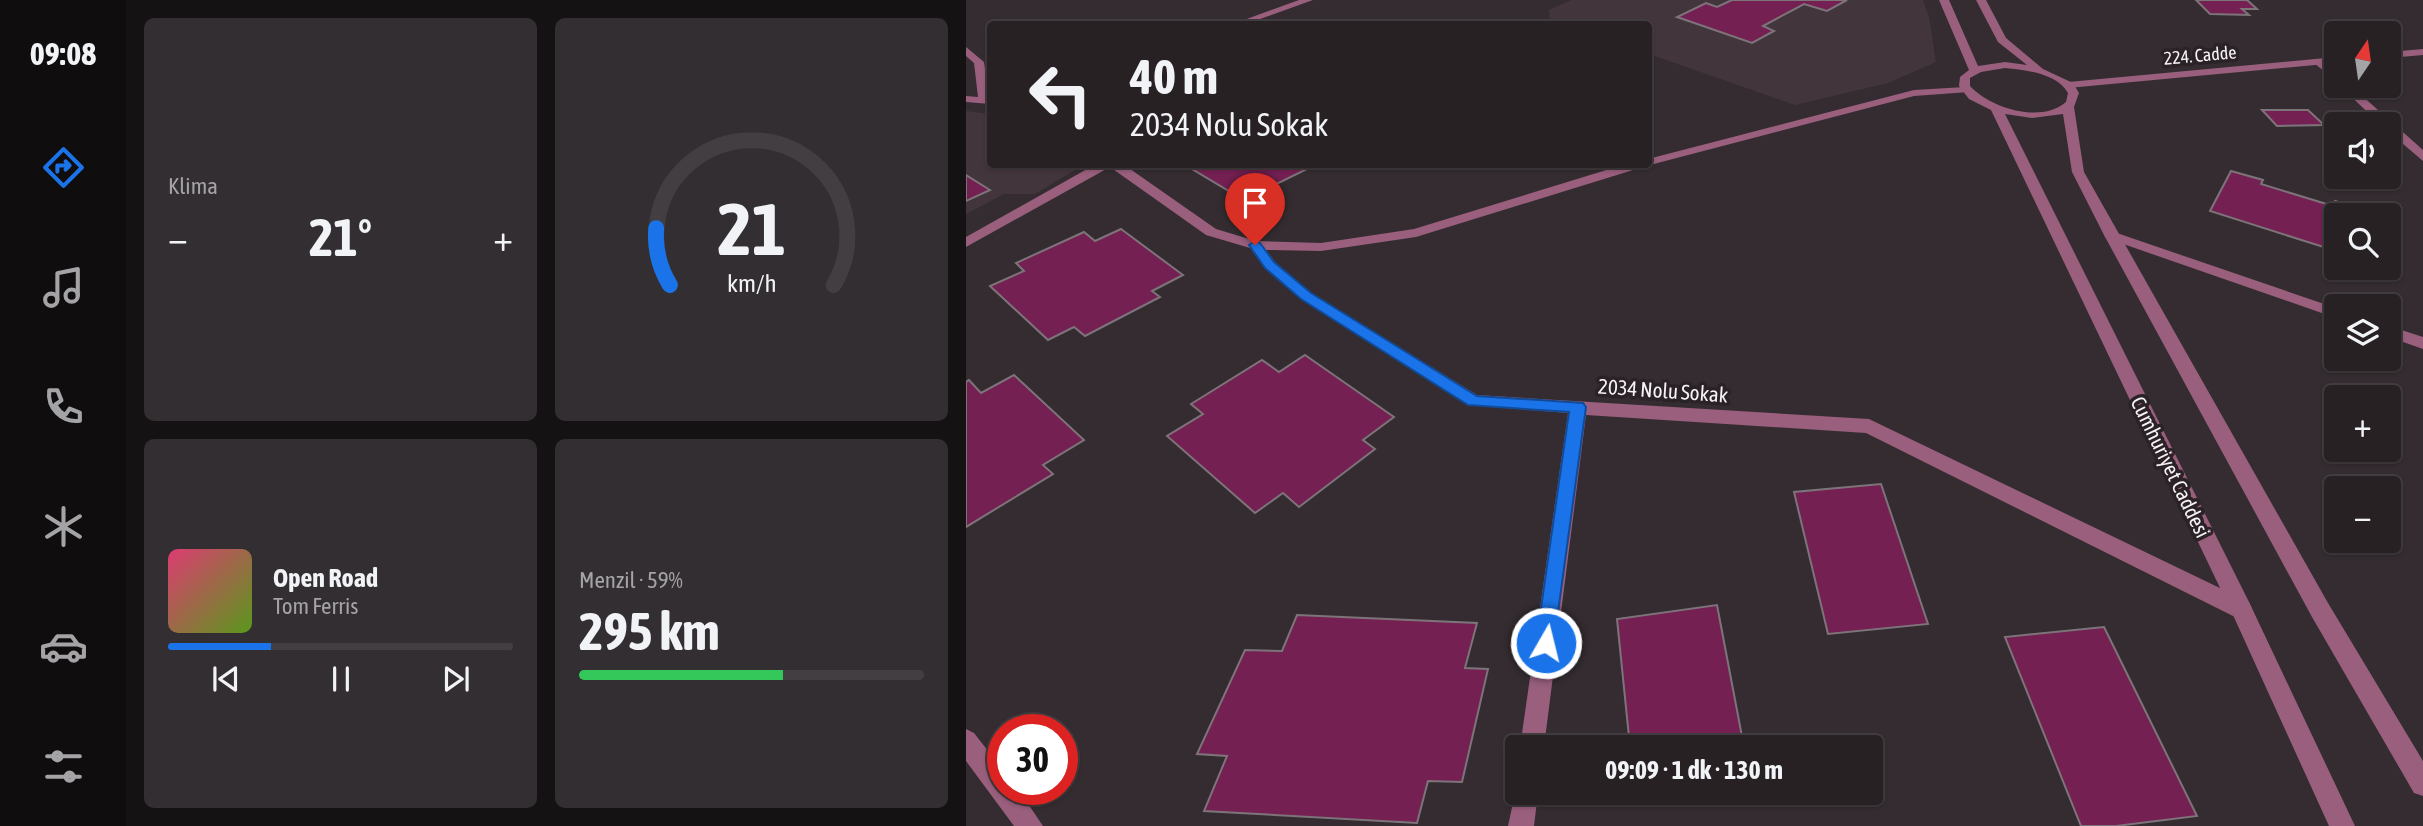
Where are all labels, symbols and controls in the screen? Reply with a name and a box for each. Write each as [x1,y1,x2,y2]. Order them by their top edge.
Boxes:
north arrow [2324,21,2401,98]
map controls [2324,21,2401,553]
text: 09:08 [30,35,96,72]
street label: 224. Cadde [2163,41,2237,69]
text: 40 m [1130,48,1218,104]
icon: left [1015,49,1106,140]
text: 2034 Nolu Sokak [1130,106,1328,143]
button: sound [2324,112,2401,189]
icon: directions [39,143,88,192]
text: Klima [168,173,218,199]
pin [1225,173,1285,245]
icon: arrive [1236,184,1274,222]
text: 21 [717,188,786,271]
button: search [2324,203,2401,280]
text: 21° [309,207,372,267]
text: − [168,216,188,259]
text: + [493,216,513,259]
icon: music [39,263,88,312]
text: km/h [727,269,776,297]
button: layers [2324,294,2401,371]
street label: 2034 Nolu Sokak [1597,373,1729,407]
icon: phone [39,382,88,431]
button: + [2324,385,2401,462]
street label: Cumhuriyet Caddesi [2126,393,2216,541]
button: − [2324,476,2401,553]
icon: climate [39,502,88,551]
text: Open Road [273,563,378,593]
text: Menzil · 59% [579,567,683,593]
text: Tom Ferris [273,593,358,619]
text: 295 km [579,601,720,661]
position arrow [1509,606,1583,680]
icon: car [39,622,88,671]
icon: previous [207,660,245,698]
icon: pause [322,660,360,698]
icon: next [437,660,475,698]
speed limit sign: 30 [987,714,1078,805]
icon: filters [39,742,88,791]
text: 09:09 · 1 dk · 130 m [1605,755,1783,785]

